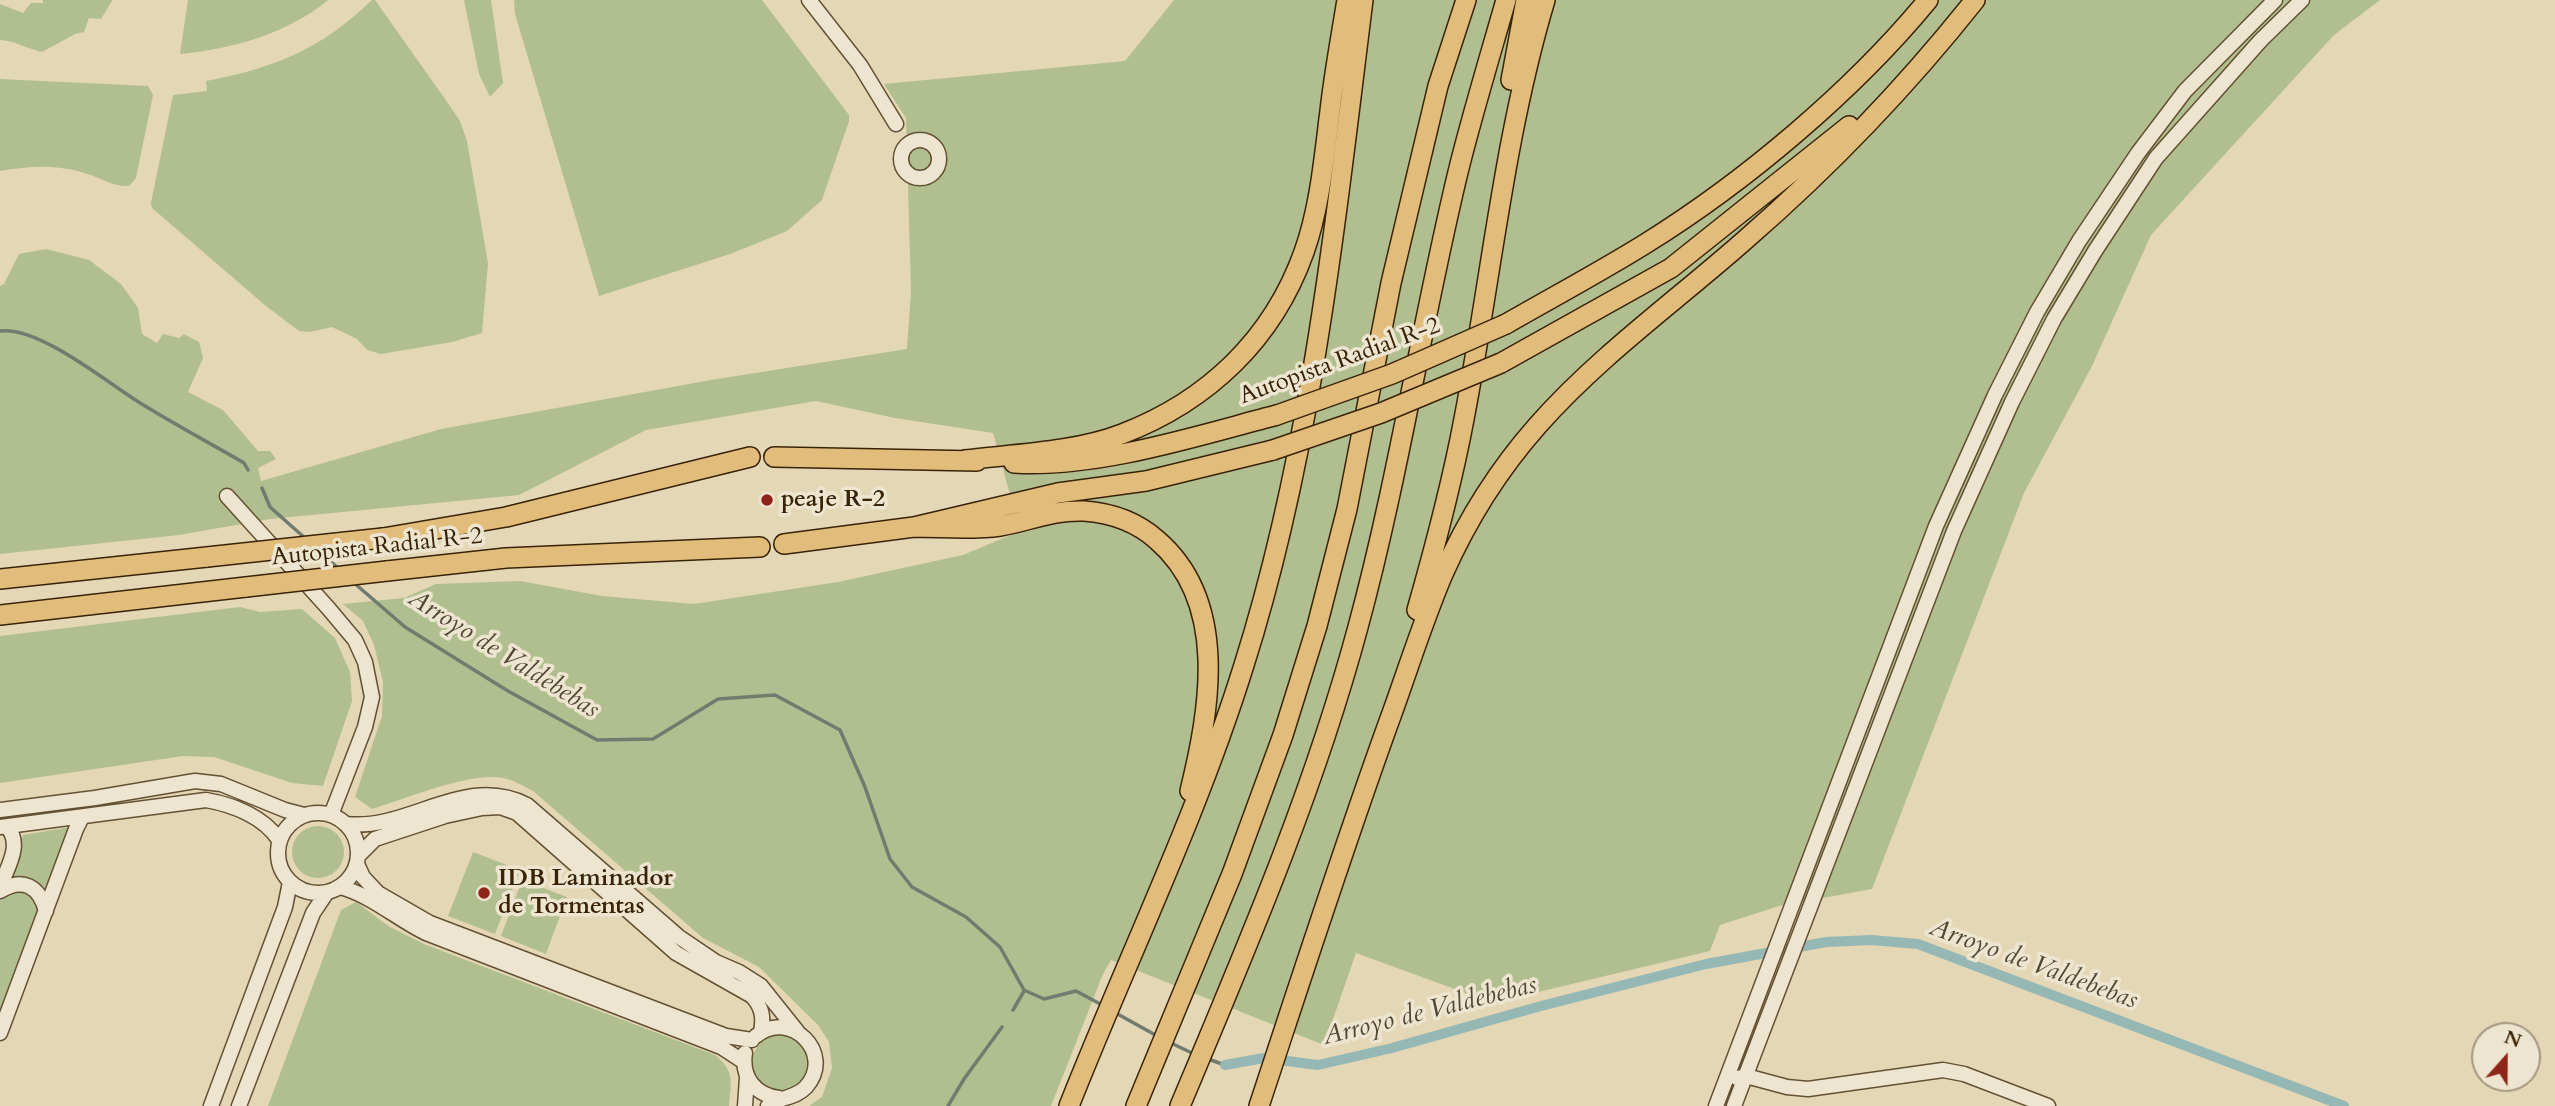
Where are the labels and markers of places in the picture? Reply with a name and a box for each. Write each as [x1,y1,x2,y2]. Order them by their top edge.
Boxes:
place label: peaje R-2 [781,486,885,514]
marker: peaje R-2 [759,492,775,508]
place label: IDB Laminador de Tormentas [498,865,673,921]
marker: IDB Laminador de Tormentas [476,885,492,901]

